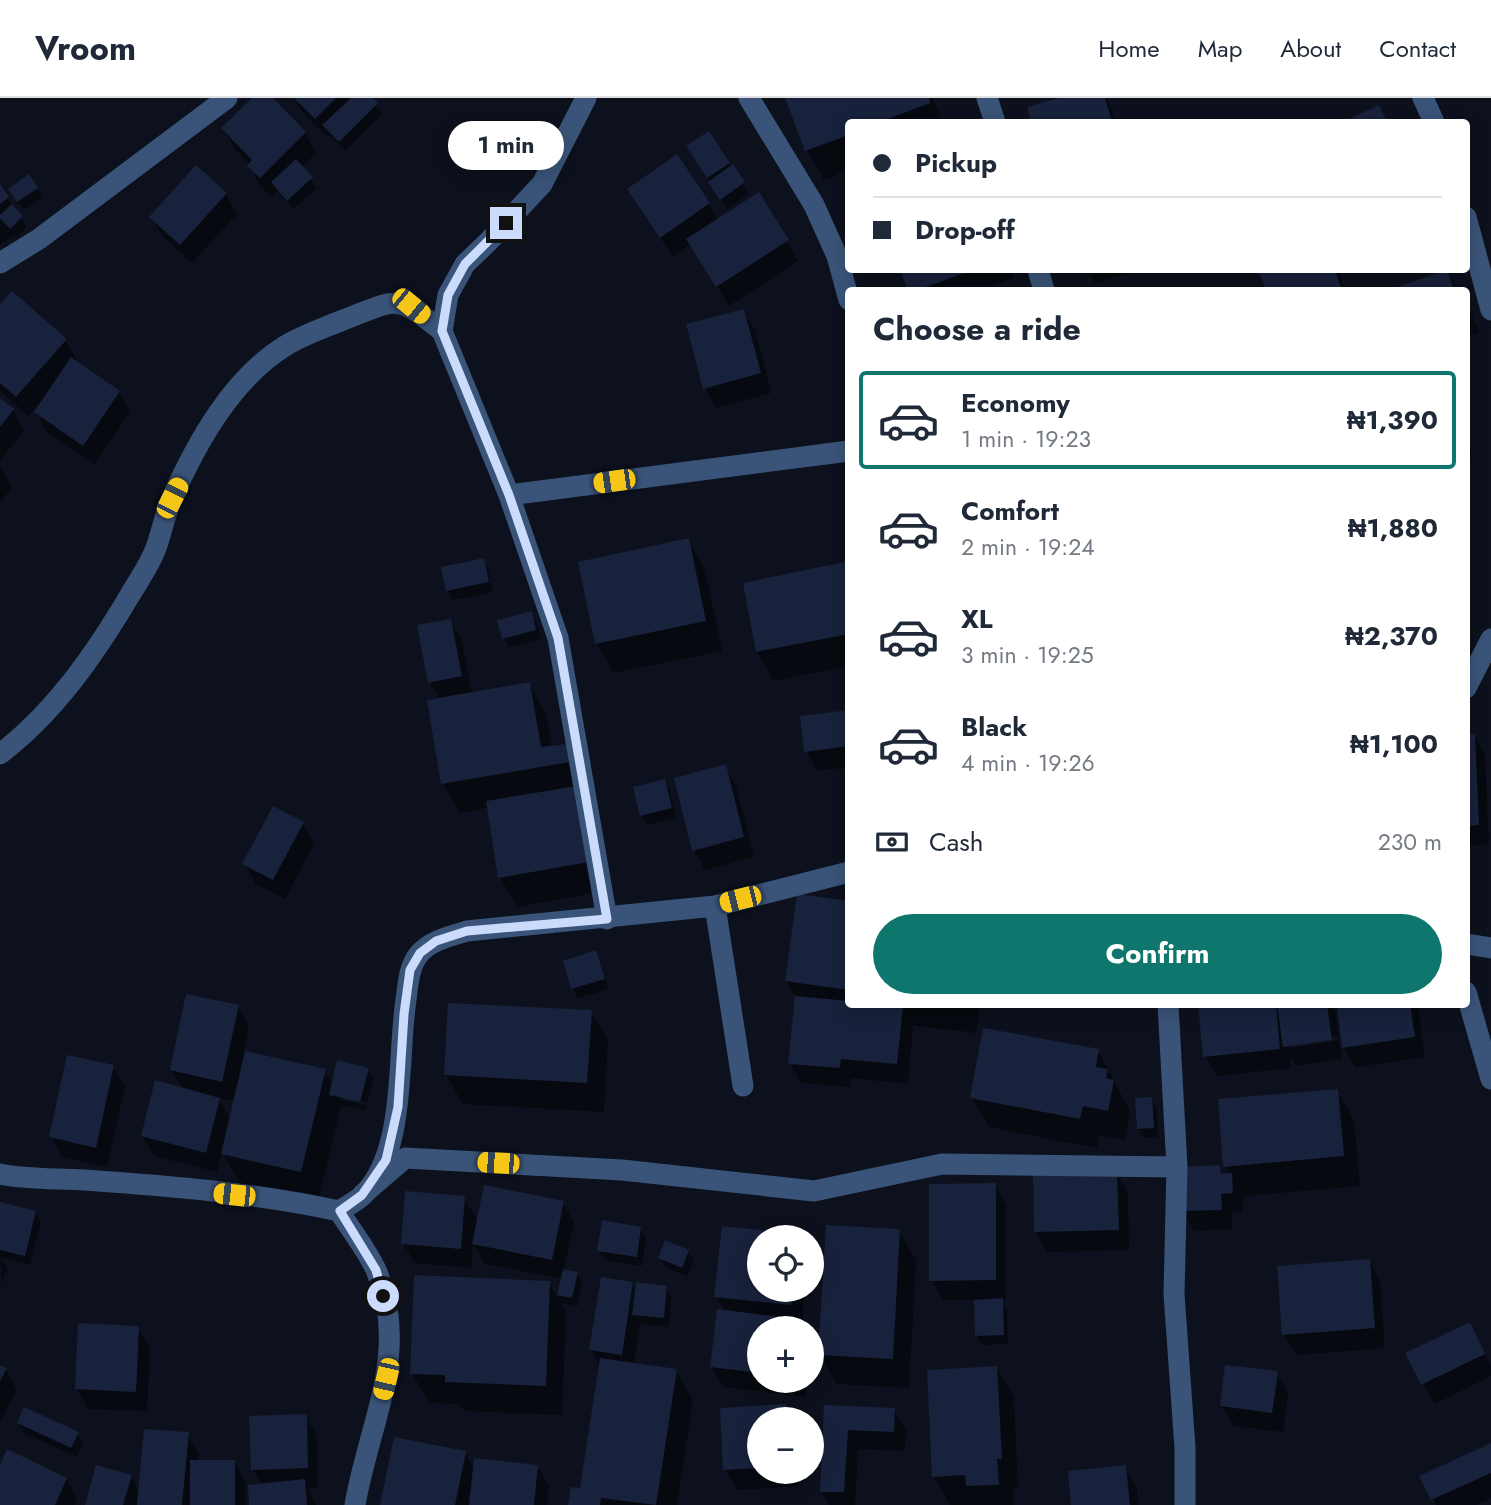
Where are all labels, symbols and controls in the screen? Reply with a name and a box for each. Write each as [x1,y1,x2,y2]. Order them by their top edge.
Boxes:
text: Vroom [35,25,136,72]
text: Home [1098,31,1160,66]
text: Map [1198,31,1242,66]
text: About [1280,31,1341,66]
text: Contact [1379,31,1456,66]
callout: 1 min [448,122,564,170]
text: 1 min [477,128,535,162]
text: Pickup [915,144,997,182]
route end [490,207,522,239]
text: Drop-off [915,211,1015,249]
car [389,285,434,327]
text: Choose a ride [873,306,1081,352]
text: Economy [961,384,1070,422]
icon: car [877,389,940,452]
text: ₦1,390 [1347,401,1438,439]
text: 1 min · 19:23 [961,422,1091,456]
car [592,468,637,494]
car [154,475,191,521]
text: Comfort [961,492,1059,530]
icon: car [877,497,940,560]
text: ₦1,880 [1348,509,1438,547]
text: 2 min · 19:24 [961,530,1095,564]
text: XL [961,600,993,638]
icon: car [877,605,940,668]
text: ₦2,370 [1345,617,1438,655]
text: 3 min · 19:25 [961,638,1094,672]
text: Black [961,708,1027,746]
icon: car [877,713,940,776]
text: ₦1,100 [1350,725,1438,763]
text: 4 min · 19:26 [961,746,1095,780]
icon: cash [873,823,911,861]
text: Cash [929,823,983,861]
text: 230 m [1378,825,1442,859]
car [718,884,763,914]
button: Confirm [873,914,1442,994]
car [477,1151,520,1175]
car [213,1182,256,1208]
map controls [747,1225,824,1484]
button: locate [747,1225,824,1302]
route start [367,1280,399,1312]
button: + [747,1316,824,1393]
car [372,1356,401,1402]
button: − [747,1407,824,1484]

